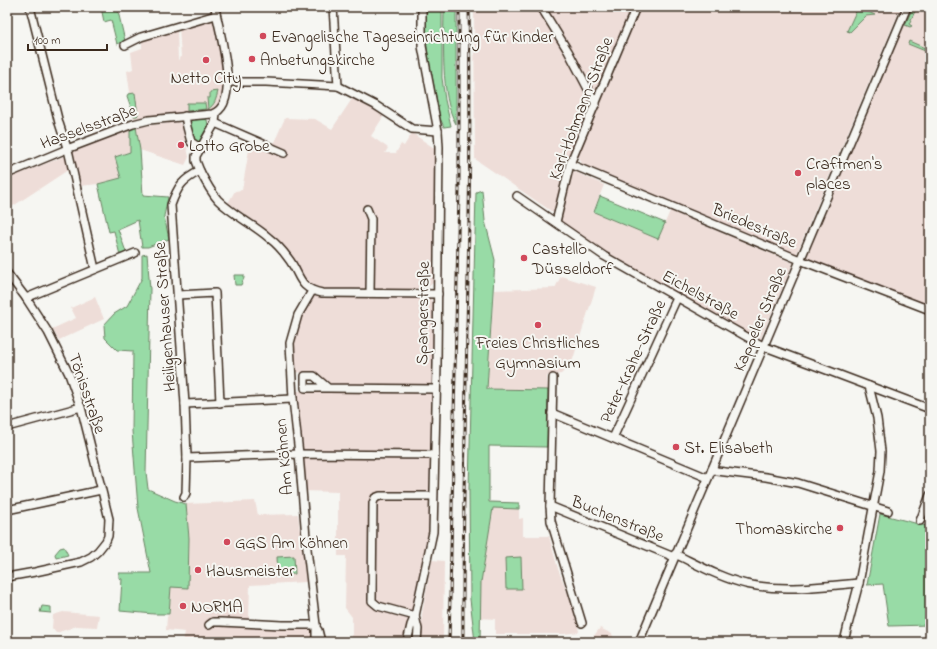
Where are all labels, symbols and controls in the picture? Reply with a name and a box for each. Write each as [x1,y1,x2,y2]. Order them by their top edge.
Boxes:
place label: Evangelische Tageseinrichtung für Kinder [271,25,554,52]
scale bar [28,26,107,52]
marker: Evangelische Tageseinrichtung für Kinder [258,31,268,41]
text: 100 m [34,32,61,50]
street label: Karl-Hohmann-Straße [543,33,620,184]
place label: Anbetungskirche [260,48,375,75]
marker: Anbetungskirche [247,54,257,64]
marker: Netto City [201,55,211,65]
place label: Netto City [170,66,242,92]
street label: Hasselsstraße [37,98,141,156]
place label: Lotto Grobe [189,134,270,159]
marker: Lotto Grobe [176,140,186,150]
place label: Craftmen's places [806,152,882,197]
marker: Craftmen's places [793,168,803,178]
street label: Briedestraße [707,197,801,256]
place label: Castello Düsseldorf [531,237,614,282]
street label: Heiligenhauser Straße [148,240,185,393]
marker: Castello Düsseldorf [519,253,529,263]
street label: Spangerstraße [410,261,439,365]
street label: Kappeler Straße [727,263,794,376]
street label: Eichelstraße [657,264,744,327]
street label: Peter-Krahe-Straße [594,295,673,428]
marker: Freies Christliches Gymnasium [533,320,543,330]
place label: Freies Christliches Gymnasium [475,331,600,377]
street label: Tönisstraße [61,350,112,437]
street label: Am Köhnen [269,417,300,496]
place label: St. Elisabeth [684,436,773,461]
marker: St. Elisabeth [671,442,681,452]
street label: Buchenstraße [566,489,668,549]
place label: Thomaskirche [735,517,832,542]
marker: Thomaskirche [835,523,845,533]
place label: GGS Am Köhnen [235,531,348,556]
marker: GGS Am Köhnen [222,537,232,547]
place label: Hausmeister [206,559,295,584]
marker: Hausmeister [193,565,203,575]
place label: NORMA [191,595,243,620]
marker: NORMA [178,601,188,611]

